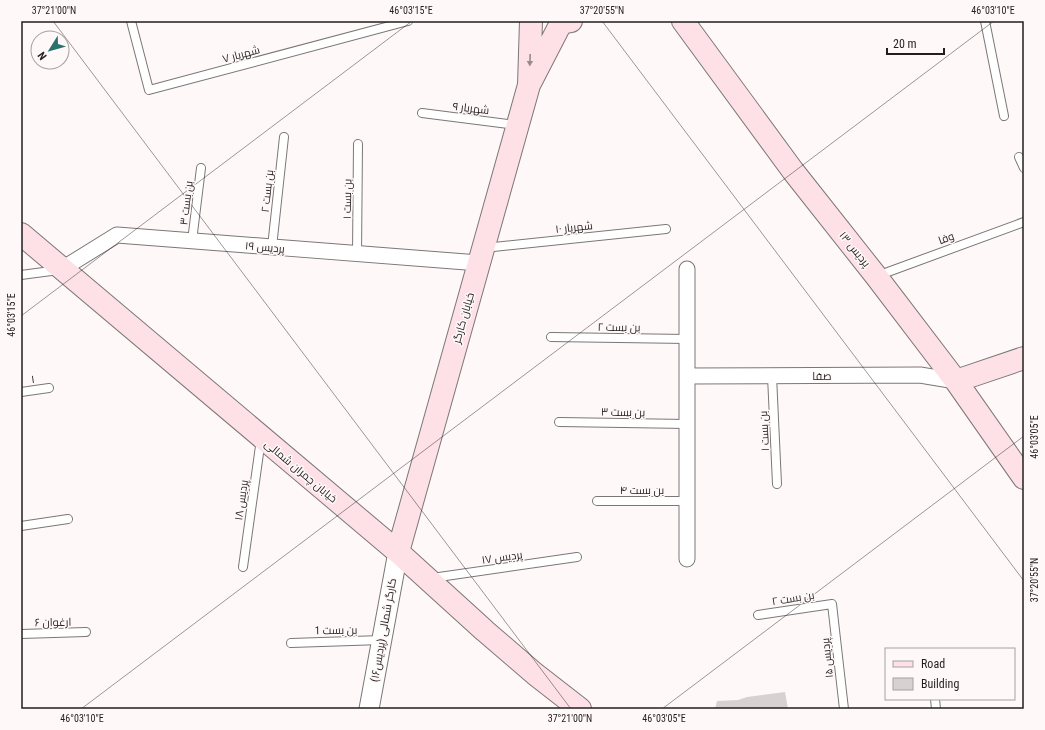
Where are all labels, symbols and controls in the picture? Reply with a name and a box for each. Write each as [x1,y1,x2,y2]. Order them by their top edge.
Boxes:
text: 37°21'00"N [32,5,76,16]
text: 46°03'15"E [389,5,433,16]
text: 37°20'55"N [580,5,624,16]
text: 46°03'10"E [971,5,1015,16]
north arrow [30,30,70,70]
scale bar [887,30,944,56]
text: 20 m [893,37,917,51]
street label: شهریار ۷ [221,43,261,66]
text: N [35,49,50,62]
one-way arrow [527,54,533,67]
street label: شهریار ۹ [452,100,490,117]
street label: بن بست ۲ [259,169,276,213]
street label: بن بست ۱ [341,179,354,219]
street label: بن بست ۳ [177,180,196,226]
street label: شهریار ۱۰ [555,219,593,236]
street label: پردیس ۱۳ [836,229,873,270]
street label: وفا [936,230,956,247]
street label: پردیس ۱۹ [245,239,285,256]
street label: خیابان کارگر [450,291,477,346]
text: 46°03'15"E [6,293,17,337]
street label: بن بست ۲ [597,321,641,334]
street label: صفا [812,370,832,383]
street label: ۱ [30,373,36,386]
street label: بن بست ۳ [601,406,645,419]
street label: بن بست ۱ [757,410,772,452]
text: 46°03'05"E [1029,415,1040,459]
street label: خیابان چمران شمالی [262,437,340,506]
street label: پردیس ۱۸ [232,479,251,521]
street label: بن بست ۴ [620,484,664,497]
street label: پردیس ۱۷ [481,548,523,567]
text: 37°20'55"N [1029,558,1040,602]
street label: کارگر شمالی (پردیس۱۶) [368,577,399,683]
street label: بن بست ۲ [771,589,815,608]
street label: ارغوان ۶ [34,616,72,629]
street label: بن بست 1 [315,624,357,637]
street label: پردیس ۱۵ [819,637,836,679]
legend [885,648,1015,700]
text: Road [921,657,945,671]
text: Building [921,677,959,691]
text: 46°03'10"E [60,713,104,724]
text: 37°21'00"N [548,713,592,724]
text: 46°03'05"E [642,713,686,724]

